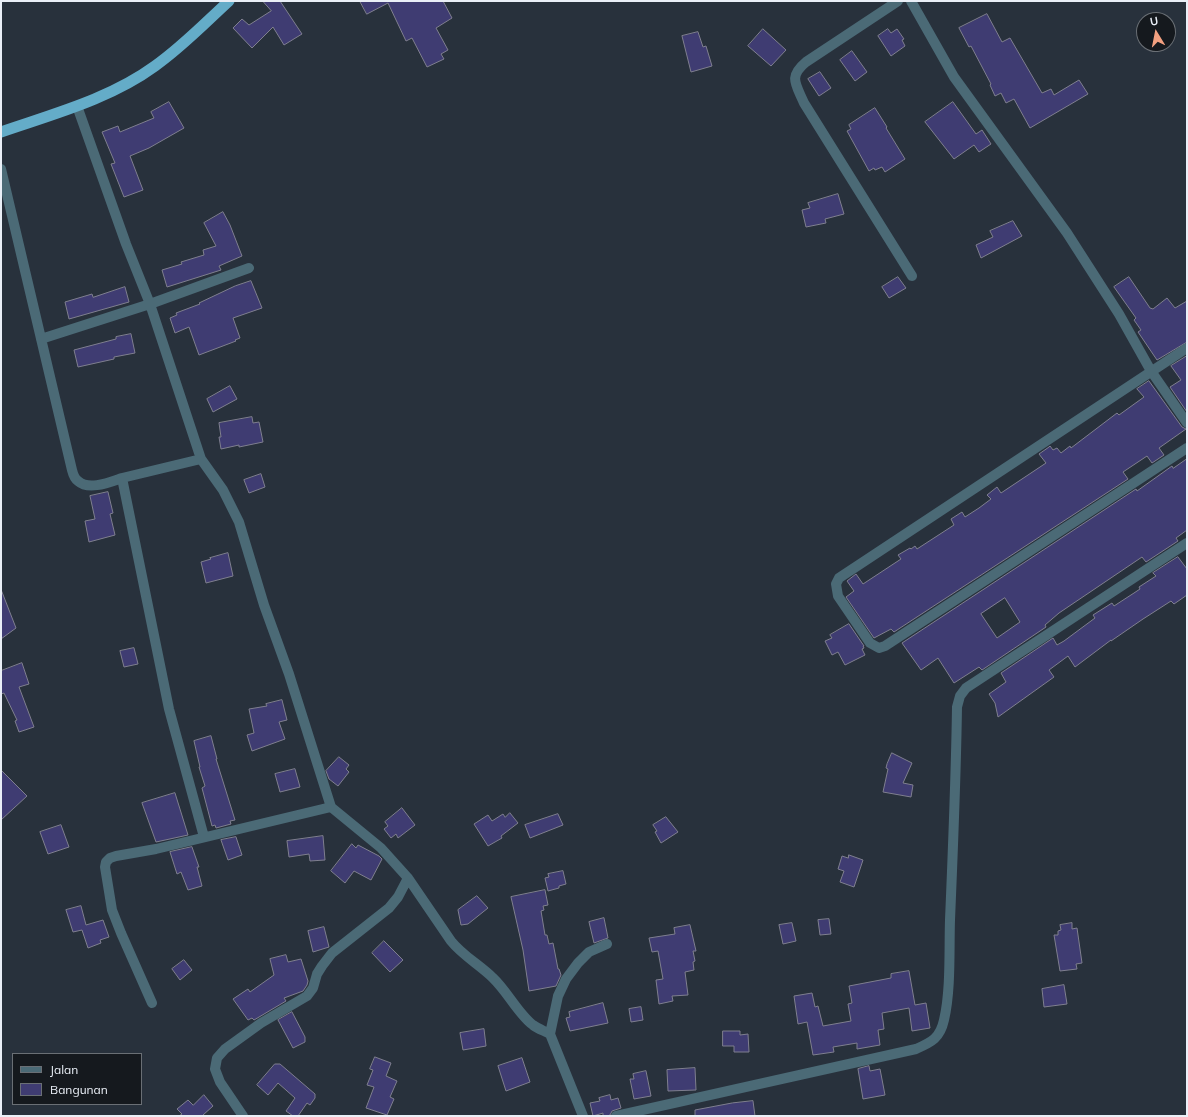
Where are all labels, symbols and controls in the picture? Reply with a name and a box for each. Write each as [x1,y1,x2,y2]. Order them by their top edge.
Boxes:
north arrow [1136,12,1176,52]
text: U [1149,14,1159,29]
legend [12,1053,142,1105]
text: Jalan [50,1062,78,1077]
text: Bangunan [50,1082,108,1097]

